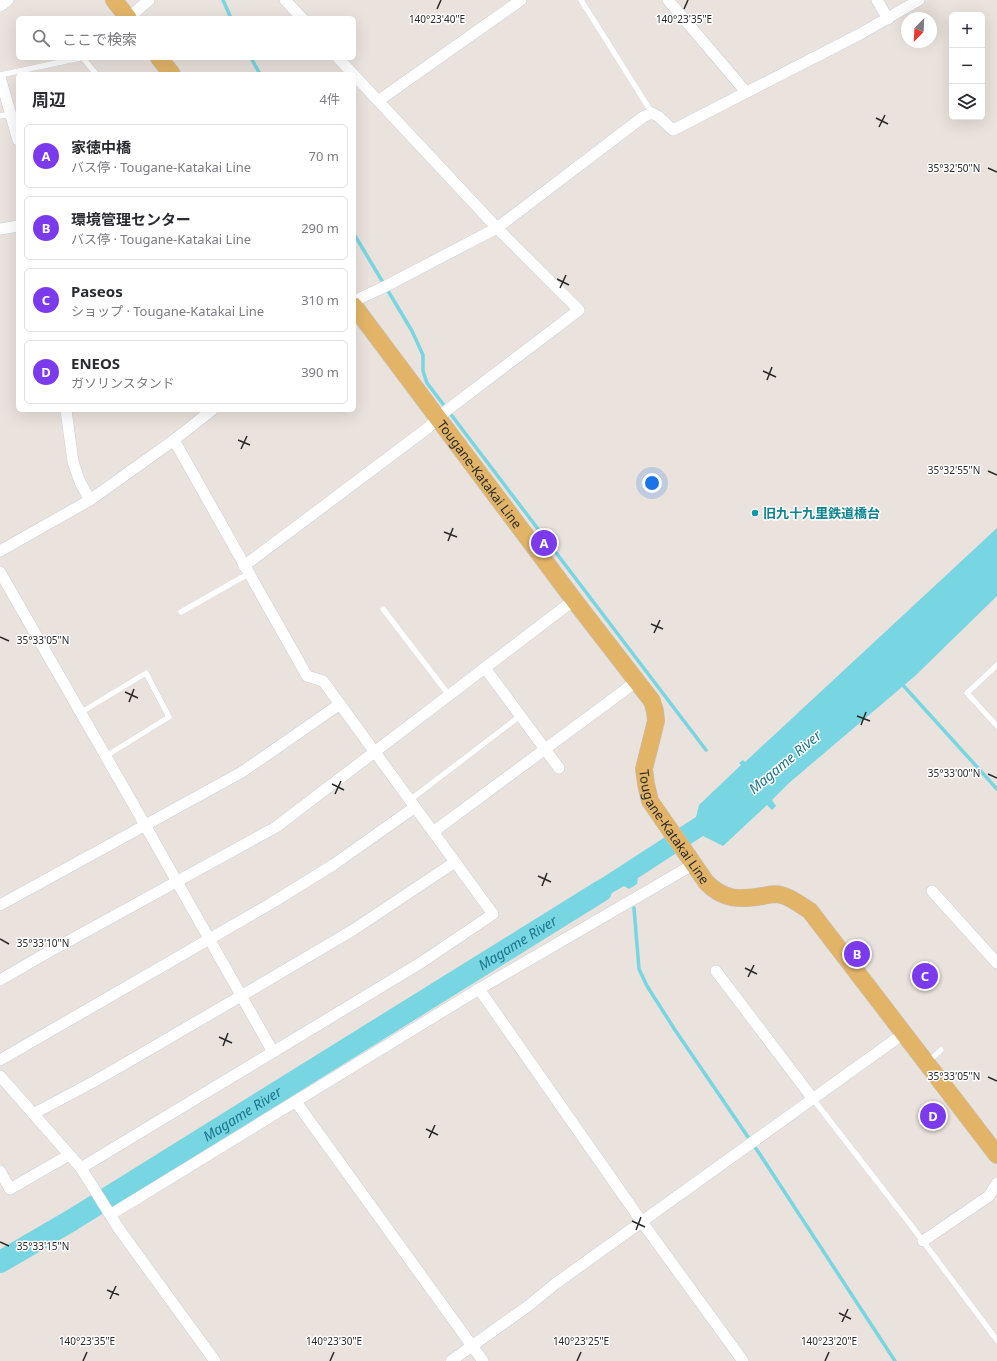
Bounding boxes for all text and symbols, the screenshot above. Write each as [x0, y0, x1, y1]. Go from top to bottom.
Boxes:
text: 140°23'40"E [409, 12, 465, 26]
text: 140°23'35"E [656, 12, 712, 26]
north arrow [901, 12, 937, 48]
map controls [949, 12, 985, 120]
button: + [949, 12, 985, 48]
search box [16, 16, 356, 60]
icon: search [30, 27, 52, 49]
text: ここで検索 [62, 29, 137, 49]
button: − [949, 48, 985, 84]
button: layers [949, 84, 985, 120]
text: 周辺 [32, 88, 66, 111]
text: 4件 [320, 90, 340, 108]
text: 家徳中橋 [71, 137, 131, 157]
text: A [42, 147, 51, 165]
text: 70 m [309, 147, 339, 165]
text: バス停 · Tougane-Katakai Line [71, 158, 251, 176]
text: 35°32'50"N [928, 161, 980, 175]
text: 環境管理センター [71, 209, 191, 229]
text: B [42, 219, 50, 237]
text: 290 m [301, 219, 339, 237]
text: バス停 · Tougane-Katakai Line [71, 230, 251, 248]
text: Paseos [71, 281, 123, 301]
text: C [42, 291, 50, 309]
text: 310 m [301, 291, 339, 309]
text: ショップ · Tougane-Katakai Line [71, 302, 264, 320]
text: ENEOS [71, 353, 120, 373]
text: D [41, 363, 51, 381]
text: 390 m [301, 363, 339, 381]
text: ガソリンスタンド [71, 374, 175, 392]
street label: Tougane-Katakai Line [433, 416, 526, 532]
text: 35°32'55"N [928, 463, 980, 477]
your location [642, 473, 662, 493]
place label: 旧九十九里鉄道橋台 [763, 504, 880, 522]
marker: 旧九十九里鉄道橋台 [750, 508, 760, 518]
pin: A [531, 528, 557, 558]
text: 35°33'05"N [17, 633, 69, 647]
water label: Magame River [744, 725, 825, 798]
text: 35°33'00"N [928, 766, 980, 780]
street label: Tougane-Katakai Line [635, 769, 714, 888]
water label: Magame River [474, 911, 561, 974]
text: 35°33'10"N [17, 936, 69, 950]
pin: B [844, 939, 870, 969]
pin: C [912, 961, 938, 991]
text: 35°33'05"N [928, 1069, 980, 1083]
water label: Magame River [199, 1082, 285, 1145]
pin: D [920, 1101, 946, 1131]
text: 35°33'15"N [17, 1239, 69, 1253]
text: 140°23'35"E [59, 1334, 115, 1348]
text: 140°23'30"E [306, 1334, 362, 1348]
text: 140°23'25"E [553, 1334, 609, 1348]
text: 140°23'20"E [801, 1334, 857, 1348]

